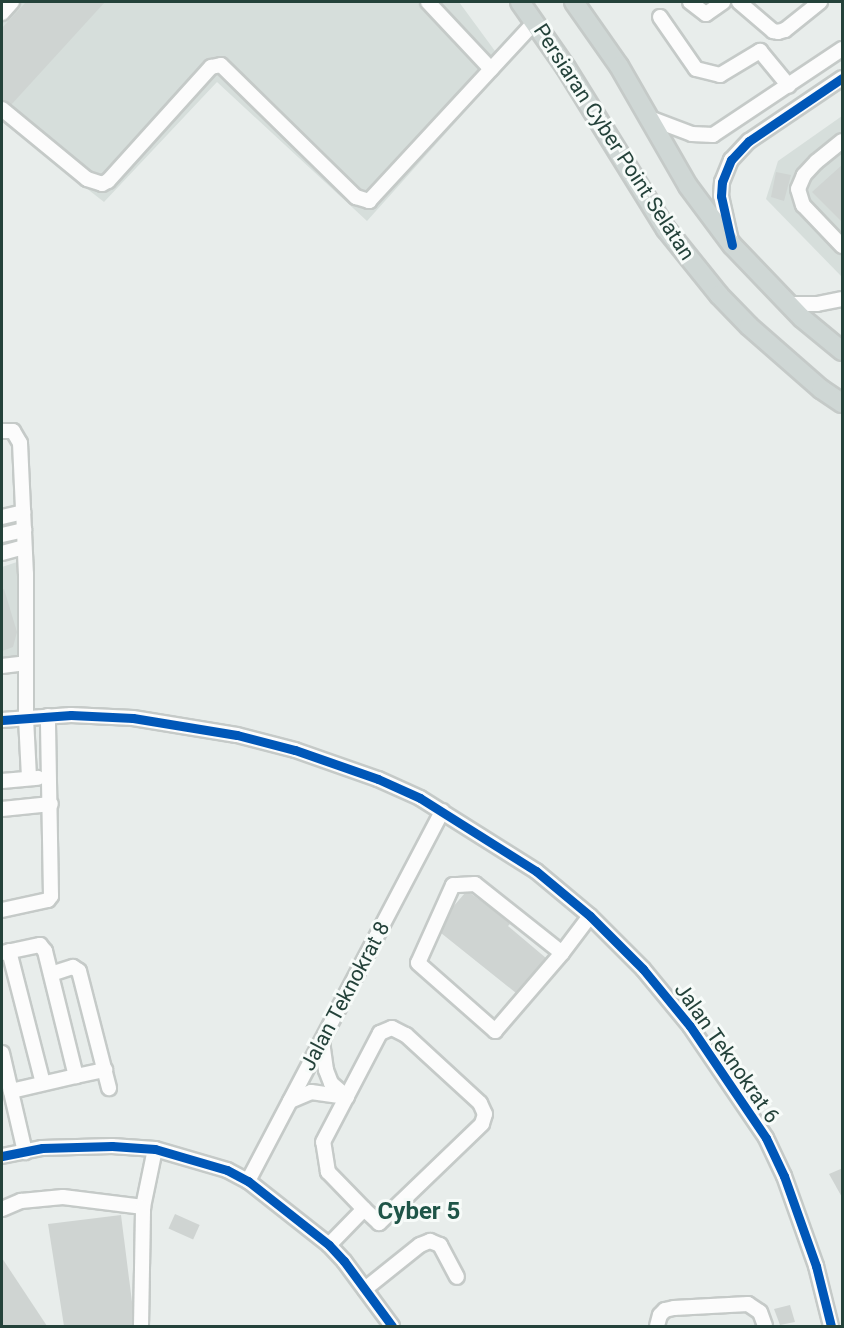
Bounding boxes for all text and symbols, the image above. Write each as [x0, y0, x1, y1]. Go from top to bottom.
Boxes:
street label: Persiaran Cyber Point Selatan [528, 19, 700, 265]
street label: Jalan Teknokrat 8 [295, 917, 395, 1075]
street label: Jalan Teknokrat 6 [669, 978, 785, 1128]
district label: Cyber 5 [378, 1198, 460, 1226]

